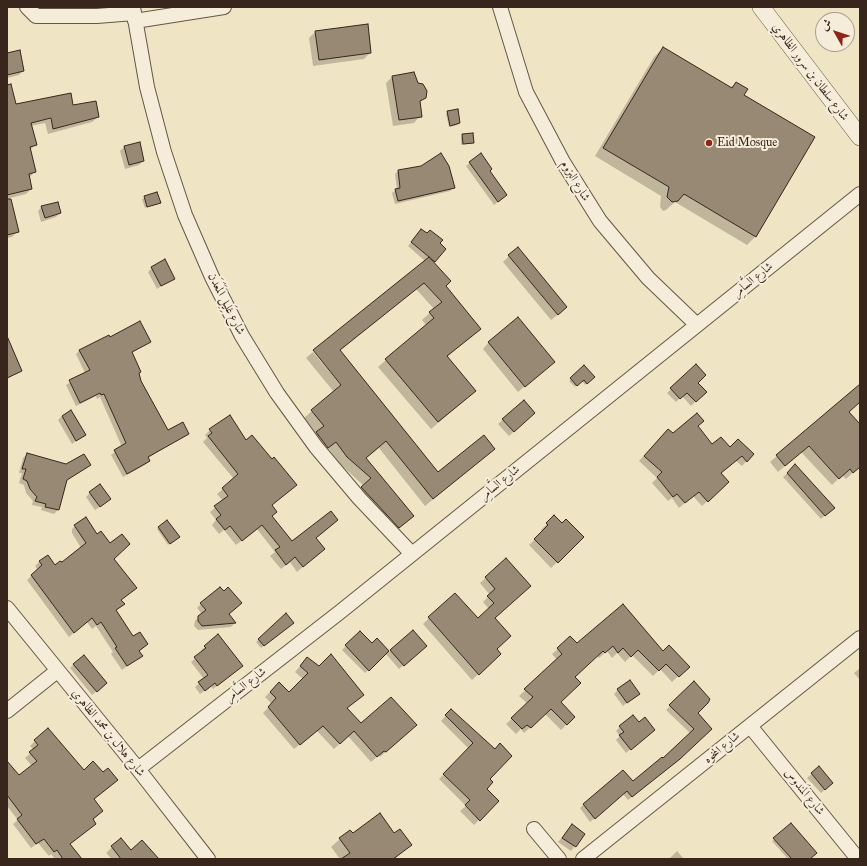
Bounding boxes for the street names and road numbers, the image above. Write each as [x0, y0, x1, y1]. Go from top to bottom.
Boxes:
street label: شارع سلطان بن سرور الظاهري [769, 20, 851, 124]
street label: شارع البزوم [557, 158, 593, 204]
street label: شارع السَّامِر [730, 259, 776, 301]
street label: شارع غَلِيل المَعَدَن [204, 271, 248, 337]
street label: شارع السَّامِر [477, 462, 523, 504]
street label: شارع السَّامِر [223, 665, 269, 705]
street label: شارع هلال بن محمد الظاهري [68, 686, 148, 780]
street label: شارع المخوه [701, 729, 743, 767]
street label: شارع المَندوس [781, 766, 827, 818]

